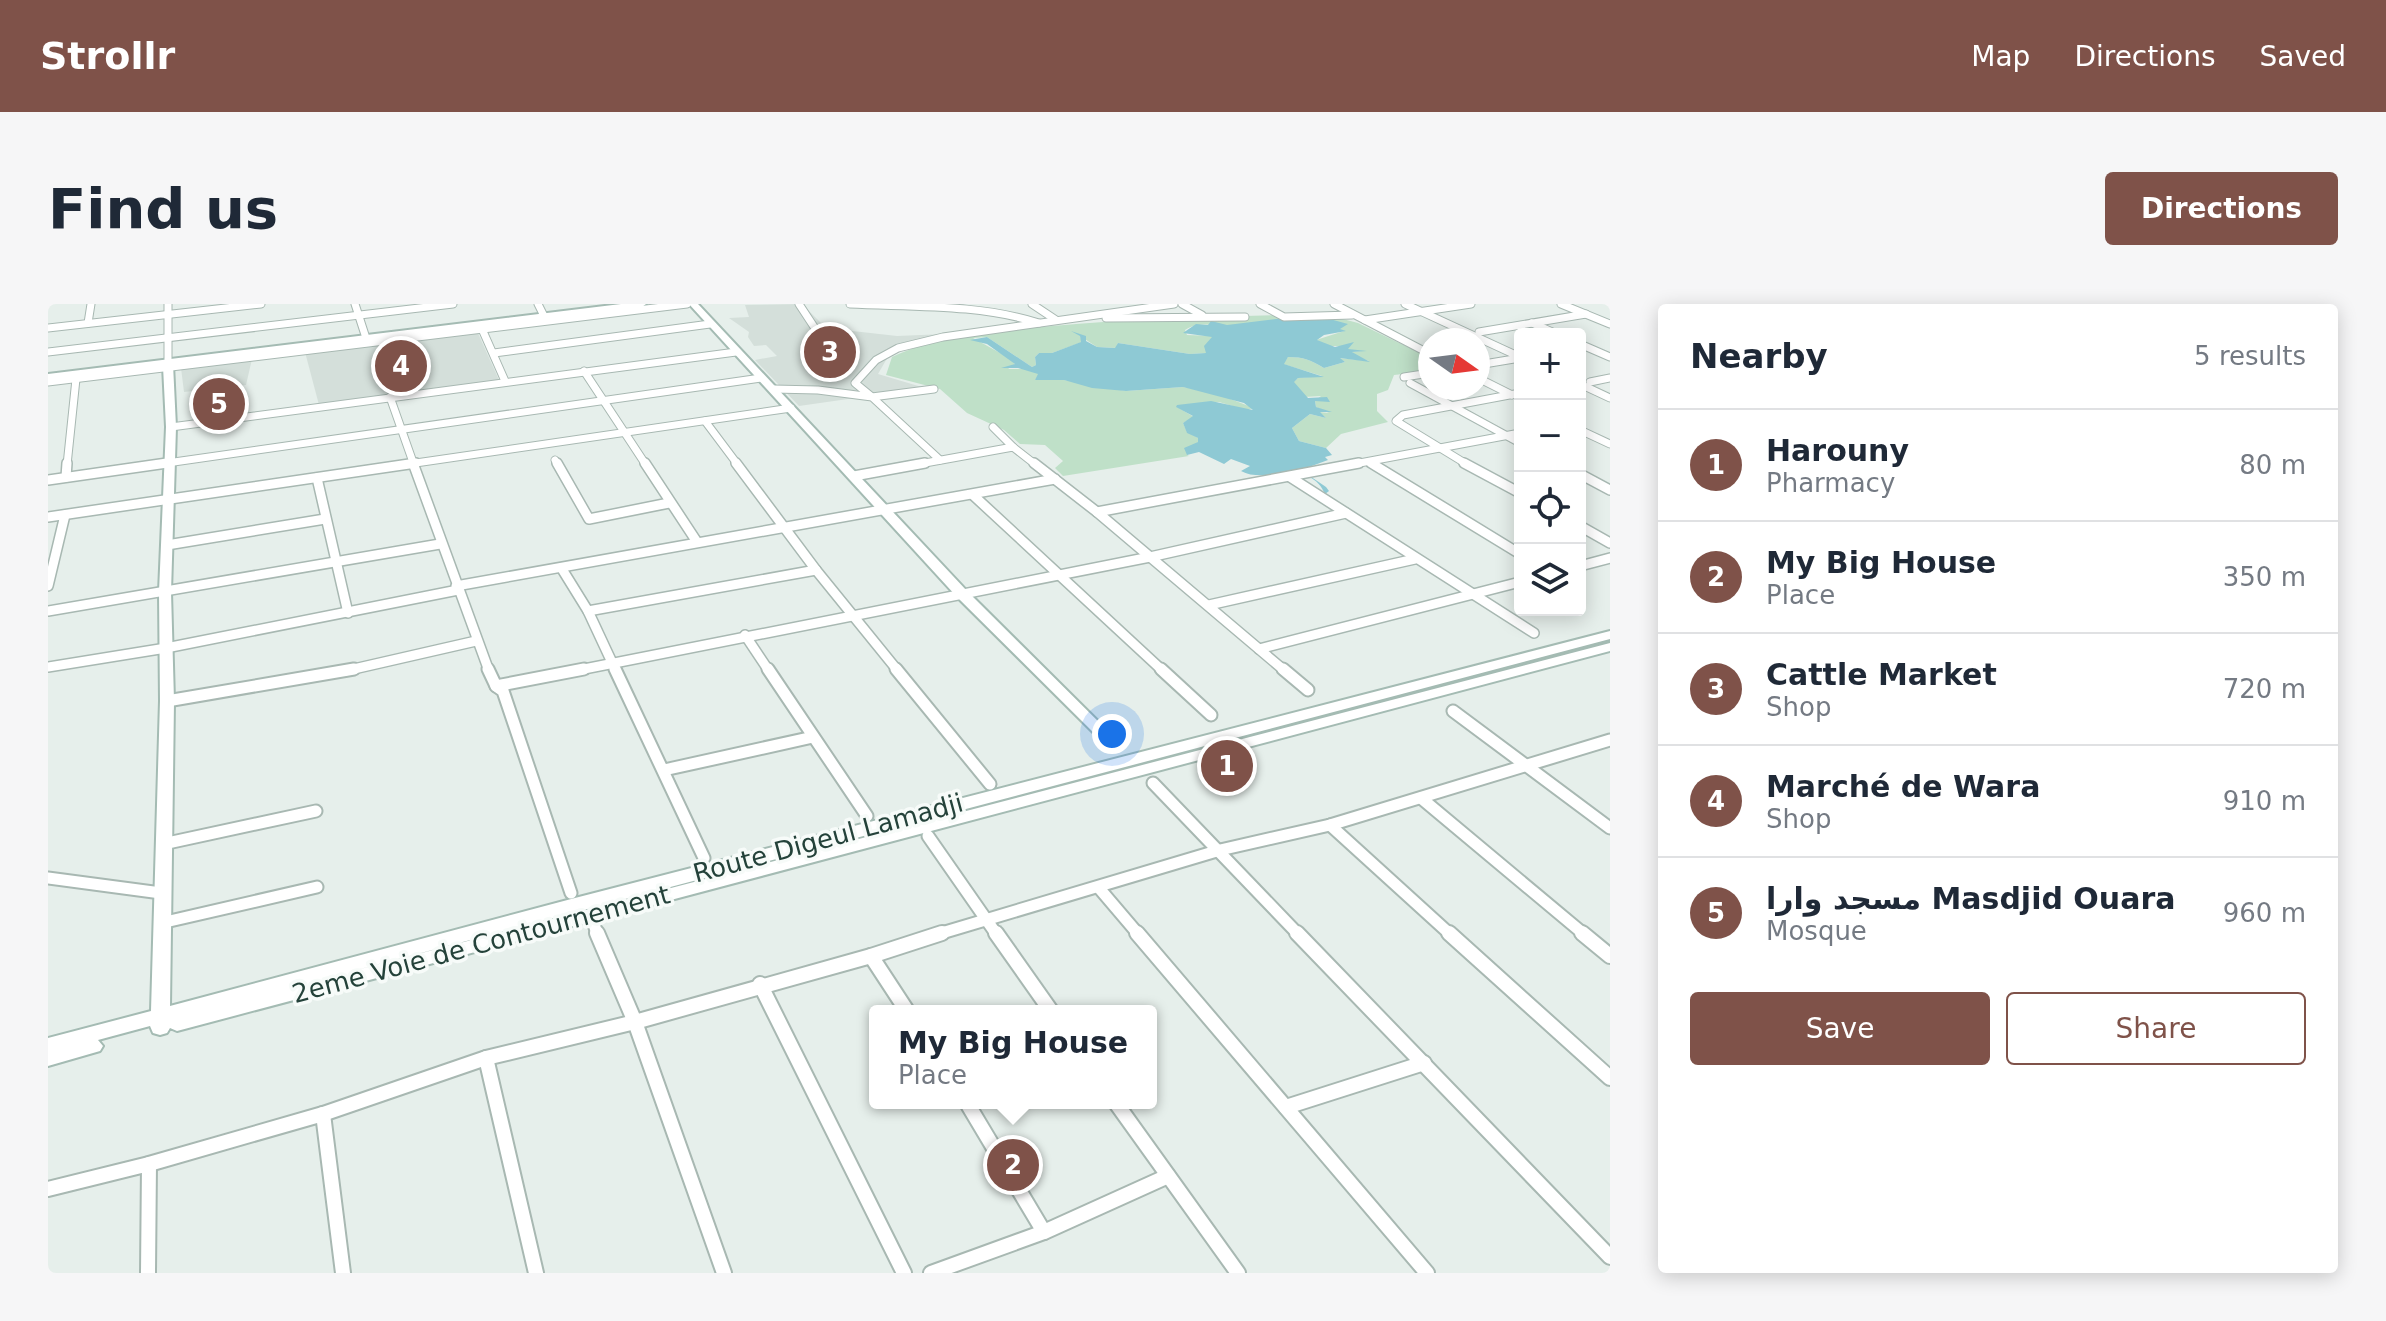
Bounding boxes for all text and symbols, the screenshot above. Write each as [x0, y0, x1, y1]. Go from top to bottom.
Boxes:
text: Strollr [40, 34, 175, 78]
text: Map [1971, 40, 2030, 73]
text: Directions [2074, 40, 2215, 73]
text: Saved [2259, 40, 2346, 73]
button: Directions [2105, 172, 2338, 245]
text: Find us [48, 176, 278, 241]
pin: 3 [804, 322, 856, 382]
north arrow [1418, 328, 1490, 400]
map controls [1514, 328, 1586, 616]
button: + [1514, 328, 1586, 400]
pin: 4 [375, 336, 427, 396]
text: Nearby [1690, 336, 1828, 376]
text: 5 results [2194, 341, 2306, 371]
pin: 5 [193, 374, 245, 434]
button: − [1514, 400, 1586, 472]
text: Harouny [1766, 433, 1909, 468]
text: 1 [1707, 450, 1725, 480]
text: 80 m [2239, 450, 2306, 480]
text: Pharmacy [1766, 468, 1895, 498]
button: locate [1514, 472, 1586, 544]
button: layers [1514, 544, 1586, 616]
text: My Big House [1766, 545, 1996, 580]
text: 2 [1707, 562, 1725, 592]
text: 350 m [2223, 562, 2306, 592]
text: Place [1766, 580, 1835, 610]
text: Cattle Market [1766, 657, 1997, 692]
text: 3 [1707, 674, 1725, 704]
text: 720 m [2223, 674, 2306, 704]
text: Shop [1766, 692, 1831, 722]
your location [1092, 714, 1132, 754]
pin: 1 [1201, 736, 1253, 796]
text: Marché de Wara [1766, 769, 2040, 804]
text: 4 [1707, 786, 1725, 816]
text: 910 m [2223, 786, 2306, 816]
street label: Route Digeul Lamadji [690, 788, 966, 888]
text: Shop [1766, 804, 1831, 834]
street label: 2eme Voie de Contournement [289, 879, 673, 1009]
text: مسجد وارا Masdjid Ouara [1766, 881, 2176, 916]
text: 5 [1707, 898, 1725, 928]
text: 960 m [2223, 898, 2306, 928]
text: Mosque [1766, 916, 1867, 946]
button: Save [1690, 992, 1990, 1065]
button: Share [2006, 992, 2306, 1065]
popup [869, 1005, 1157, 1109]
text: My Big House [898, 1025, 1128, 1060]
text: Place [898, 1060, 967, 1090]
pin: 2 [987, 1135, 1039, 1195]

